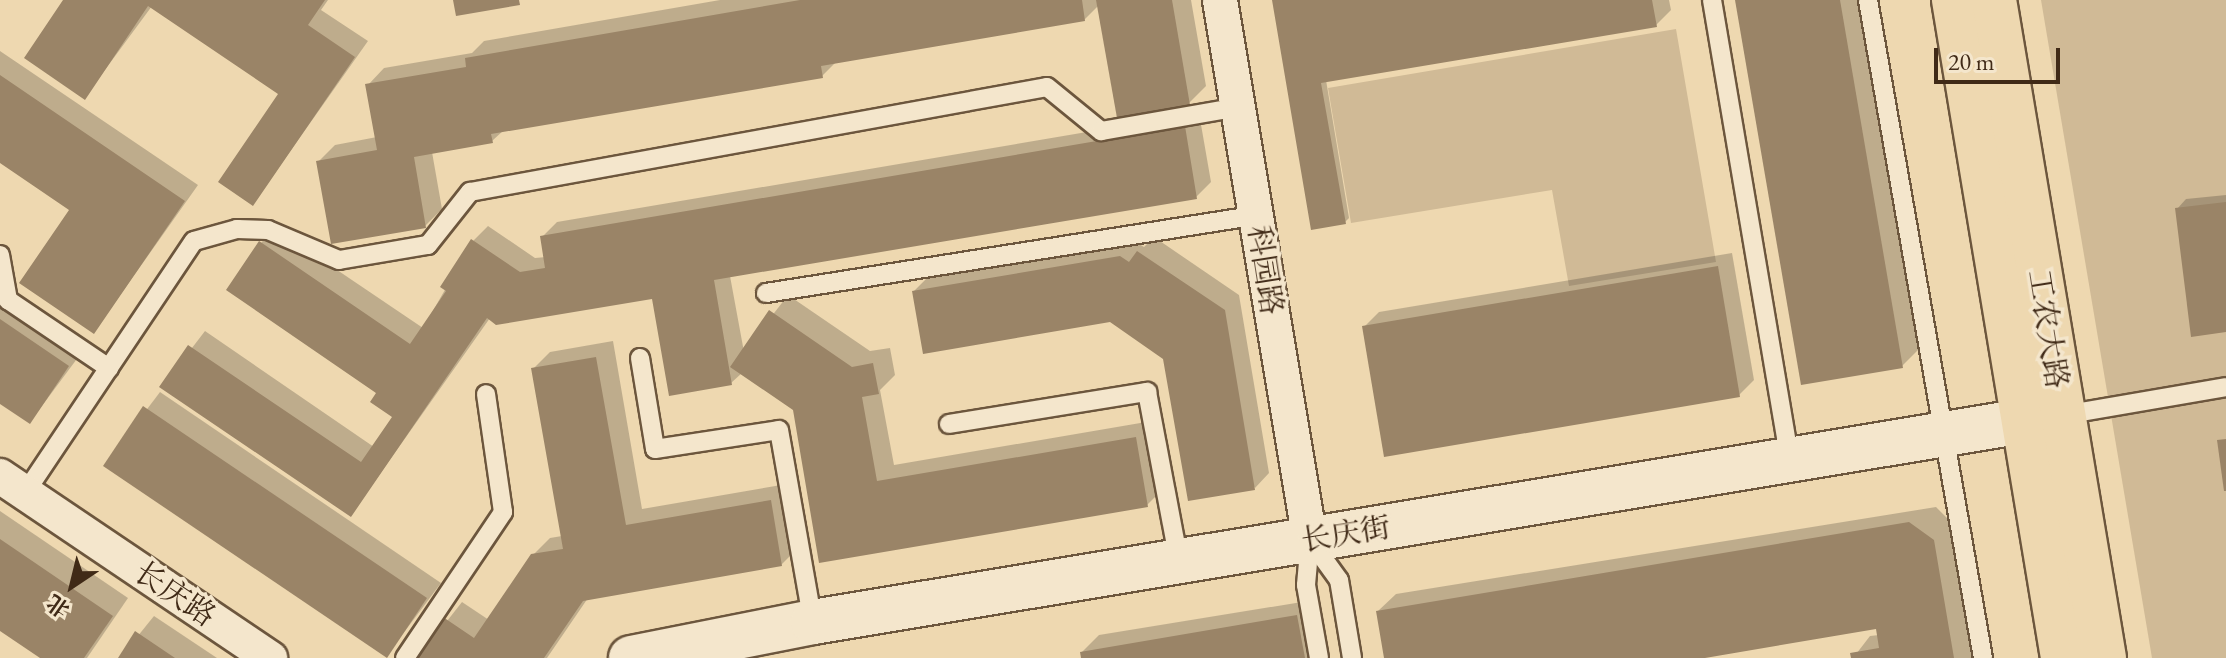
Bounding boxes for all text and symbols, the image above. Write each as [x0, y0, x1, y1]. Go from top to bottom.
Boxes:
scale bar [1938, 32, 2064, 82]
text: 20 m [1948, 46, 1995, 77]
street label: 科园路 [1240, 223, 1290, 317]
street label: 工农大路 [2021, 267, 2075, 391]
street label: 长庆街 [1299, 509, 1393, 559]
north arrow [32, 546, 112, 626]
street label: 长庆路 [128, 554, 222, 634]
text: 北 [41, 588, 75, 624]

